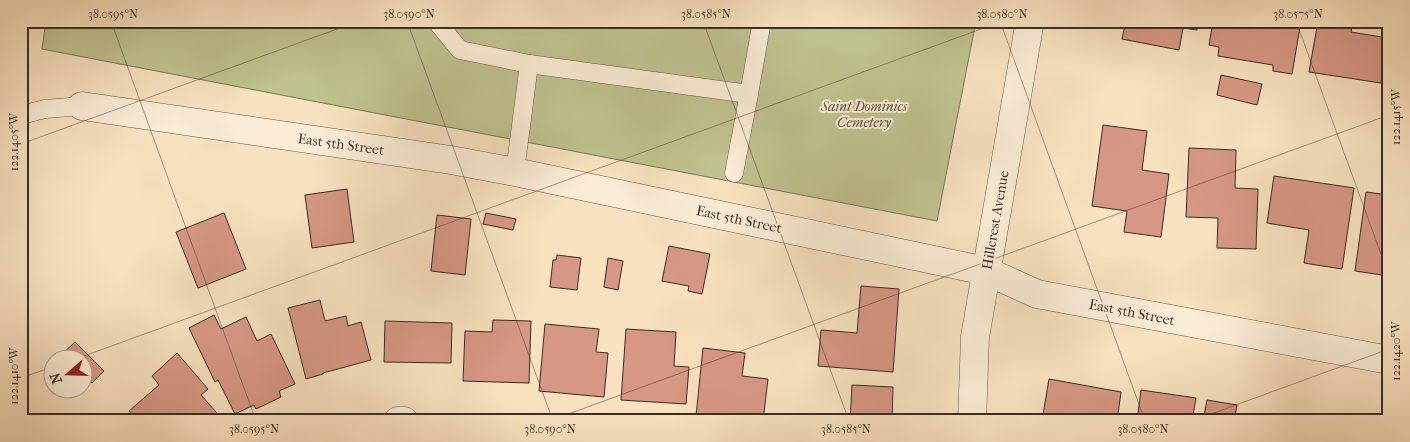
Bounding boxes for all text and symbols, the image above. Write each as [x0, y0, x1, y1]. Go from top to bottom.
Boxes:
text: 38.0595°N [88, 7, 138, 21]
text: 38.0590°N [383, 7, 435, 21]
text: 38.0585°N [681, 7, 731, 21]
text: 38.0580°N [976, 7, 1028, 21]
text: 38.0575°N [1273, 7, 1323, 21]
text: 122.1415°W [1389, 88, 1403, 145]
park label: Saint Dominics Cemetery [820, 98, 908, 131]
text: 122.1405°W [7, 112, 21, 171]
street label: East 5th Street [297, 130, 385, 159]
street label: Hillcrest Avenue [978, 169, 1013, 271]
street label: East 5th Street [695, 202, 783, 237]
street label: East 5th Street [1088, 296, 1176, 329]
text: 122.1420°W [1389, 320, 1403, 381]
text: 122.1410°W [7, 346, 21, 405]
north arrow [42, 350, 92, 400]
text: N [46, 370, 66, 386]
text: 38.0595°N [229, 422, 279, 436]
text: 38.0590°N [524, 422, 576, 436]
text: 38.0585°N [821, 422, 871, 436]
text: 38.0580°N [1117, 422, 1169, 436]

